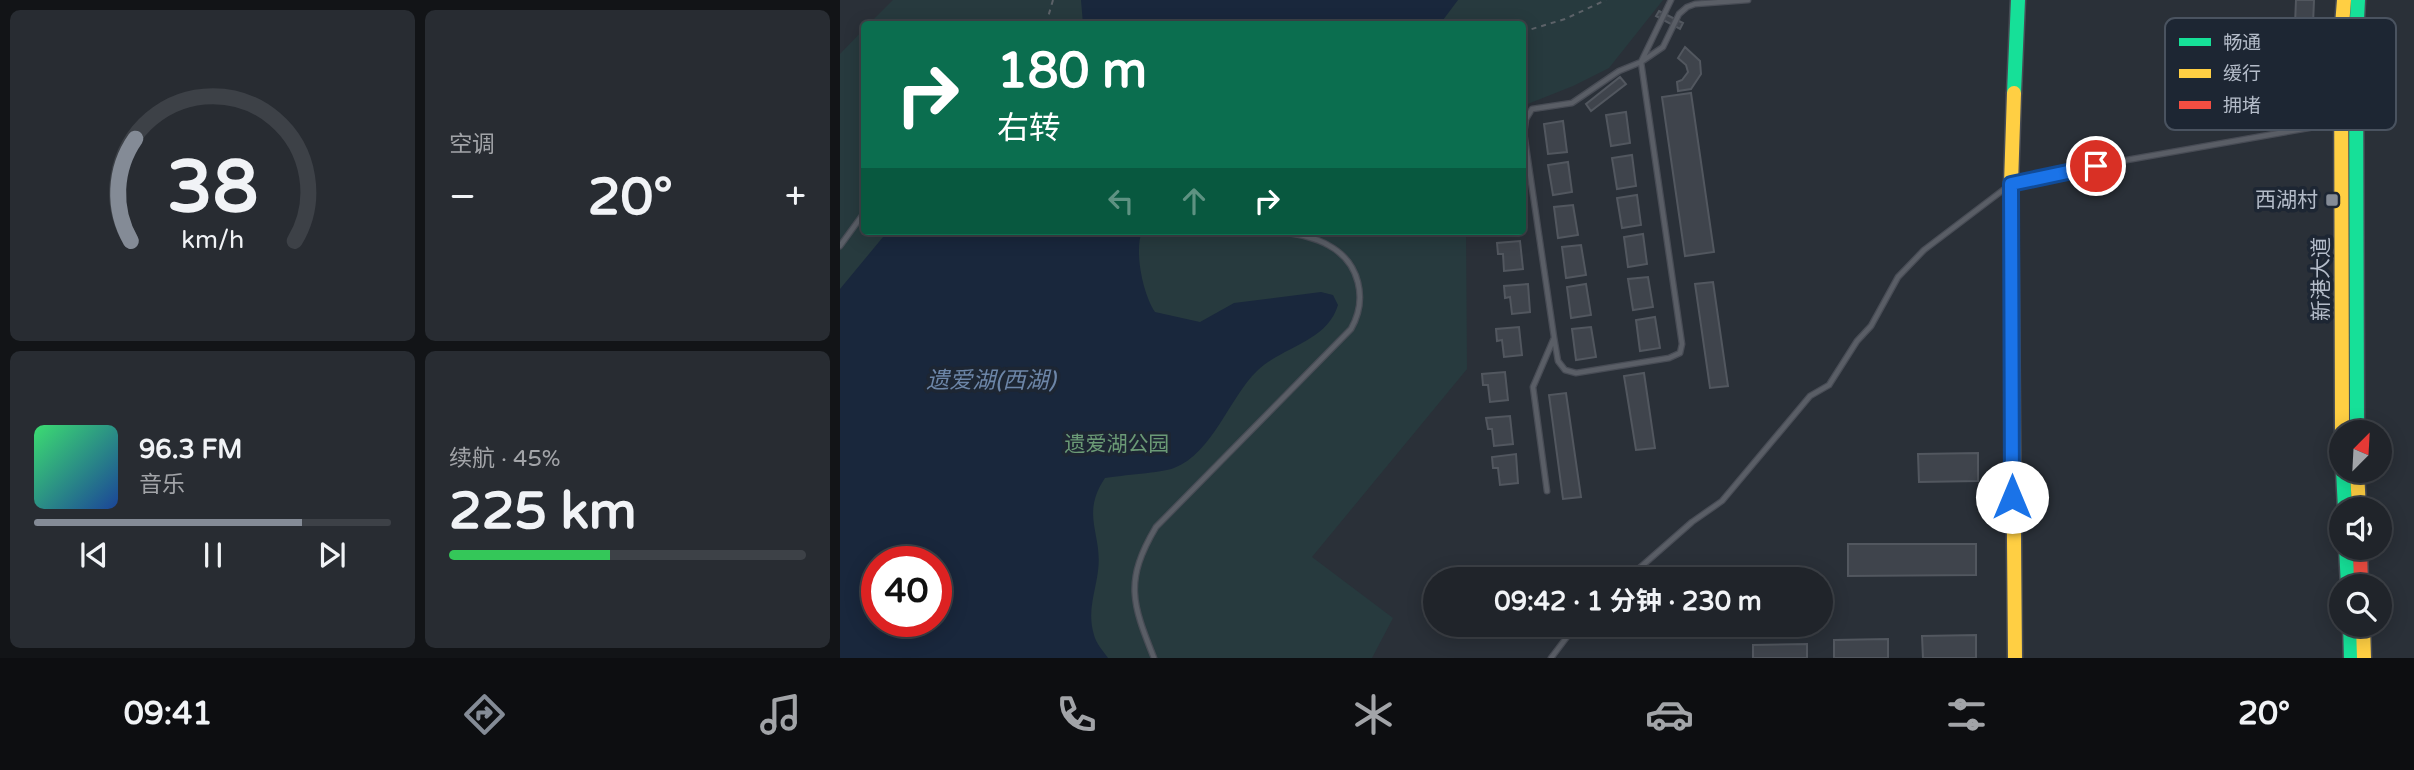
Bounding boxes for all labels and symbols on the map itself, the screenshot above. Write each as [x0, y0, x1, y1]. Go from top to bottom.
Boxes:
legend [2165, 18, 2396, 130]
text: 畅通 [2223, 32, 2261, 54]
text: 缓行 [2223, 63, 2261, 85]
text: 拥堵 [2223, 95, 2261, 117]
pin [2066, 136, 2126, 196]
place label: 西湖村 [2255, 188, 2318, 213]
marker: 西湖村 [2324, 192, 2340, 208]
street label: 新港大道 [2309, 237, 2334, 321]
water label: 遗爱湖(西湖) [926, 367, 1057, 395]
north arrow [2329, 420, 2392, 483]
park label: 遗爱湖公园 [1065, 432, 1170, 457]
position arrow [1975, 460, 2049, 534]
speed limit sign: 40 [861, 546, 952, 637]

